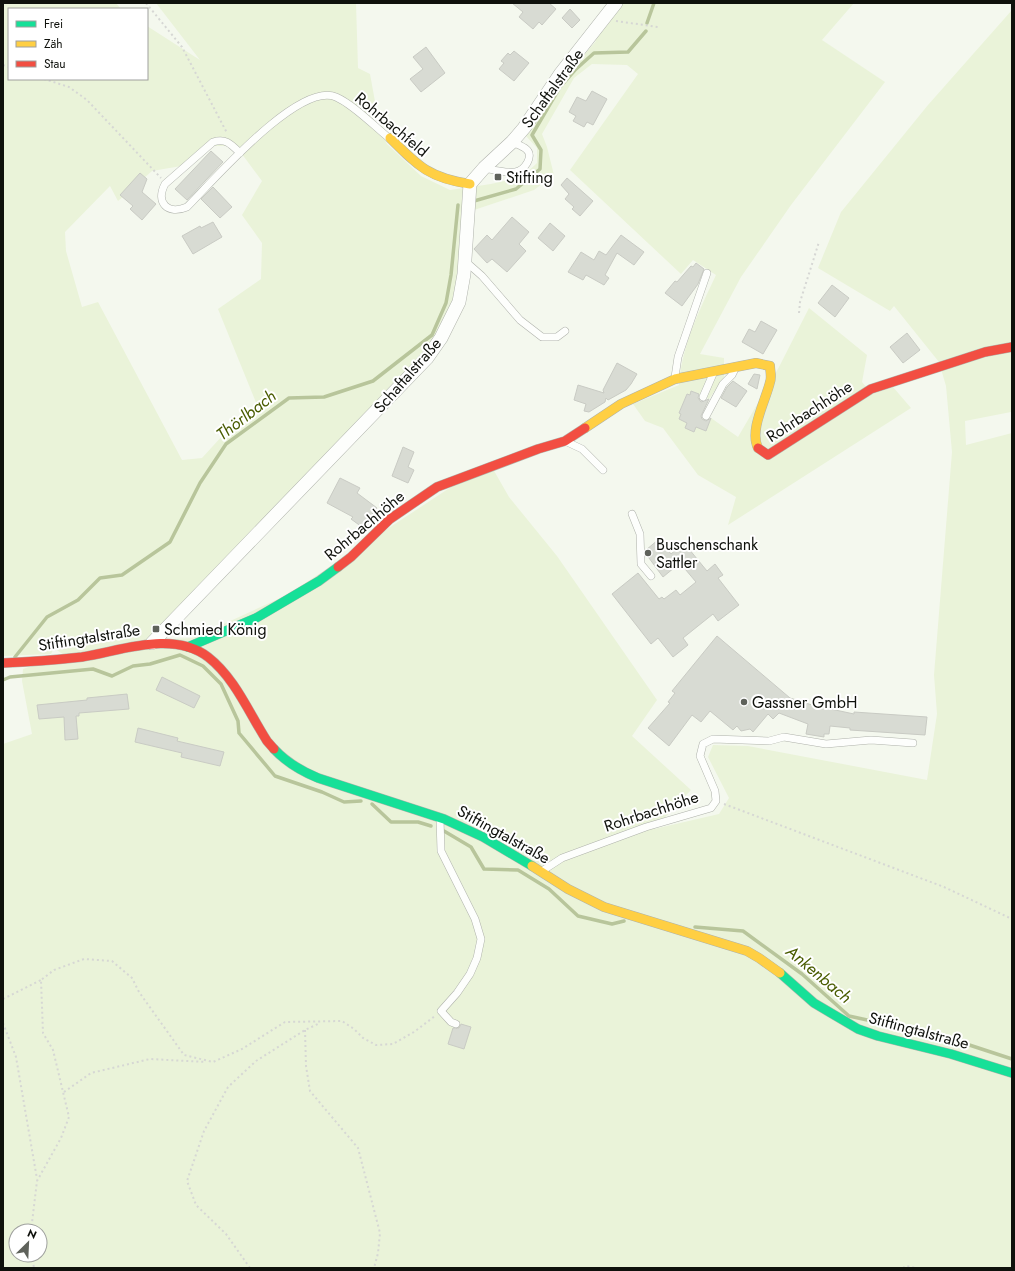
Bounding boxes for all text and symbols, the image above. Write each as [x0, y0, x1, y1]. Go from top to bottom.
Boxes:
legend [8, 8, 148, 80]
text: Frei [44, 15, 63, 33]
text: Zäh [44, 35, 63, 53]
street label: Schaftalstraße [516, 44, 589, 133]
text: Stau [44, 55, 66, 73]
street label: Rohrbachfeld [350, 87, 434, 162]
place label: Stifting [506, 166, 553, 189]
marker: Stifting [493, 172, 503, 182]
street label: Schaftalstraße [368, 333, 447, 418]
street label: Rohrbachhöhe [762, 375, 857, 448]
water label: Thörlbach [211, 384, 281, 446]
street label: Rohrbachhöhe [319, 485, 409, 566]
place label: Buschenschank Sattler [656, 533, 759, 574]
marker: Buschenschank Sattler [643, 548, 653, 558]
street label: Stiftingtalstraße [36, 618, 142, 657]
place label: Schmied König [164, 618, 267, 641]
marker: Schmied König [151, 624, 161, 634]
place label: Gassner GmbH [752, 691, 857, 714]
marker: Gassner GmbH [739, 697, 749, 707]
street label: Rohrbachhöhe [601, 785, 701, 838]
street label: Stiftingtalstraße [453, 799, 554, 869]
water label: Ankenbach [780, 939, 857, 1009]
street label: Stiftingtalstraße [866, 1006, 972, 1055]
north arrow [8, 1223, 48, 1263]
text: N [25, 1225, 39, 1243]

